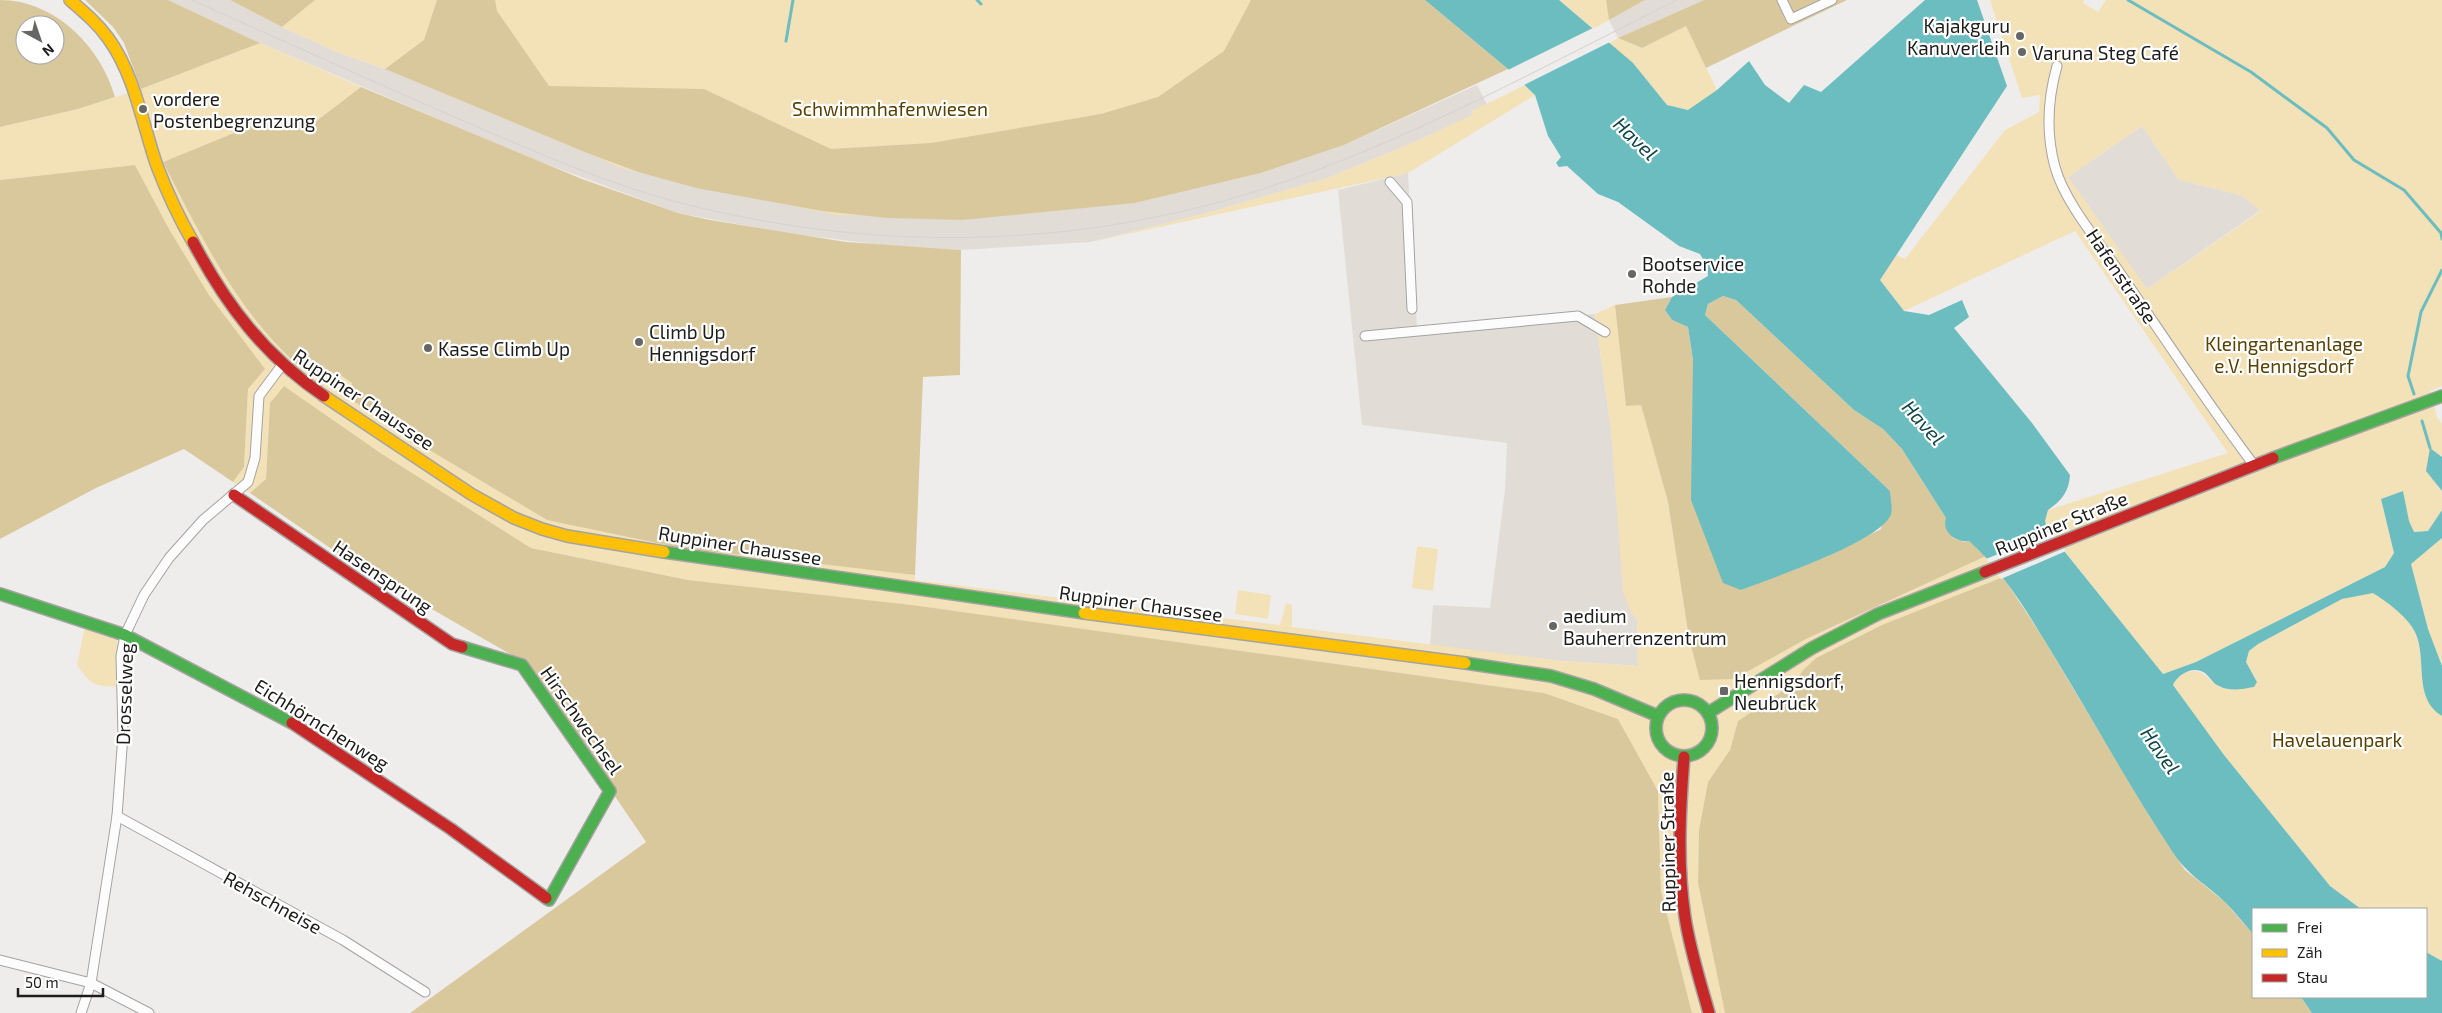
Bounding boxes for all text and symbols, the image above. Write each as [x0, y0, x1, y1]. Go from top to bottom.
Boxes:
place label: Kajakguru Kanuverleih [1907, 14, 2010, 59]
north arrow [15, 15, 65, 65]
marker: Kajakguru Kanuverleih [2014, 30, 2026, 42]
text: N [39, 41, 58, 60]
place label: Varuna Steg Café [2032, 41, 2179, 64]
marker: Varuna Steg Café [2016, 46, 2028, 58]
place label: vordere Postenbegrenzung [153, 87, 316, 132]
park label: Schwimmhafenwiesen [792, 97, 988, 120]
marker: vordere Postenbegrenzung [137, 103, 149, 115]
water label: Havel [1609, 111, 1663, 165]
street label: Hafenstraße [2082, 224, 2162, 328]
place label: Bootservice Rohde [1642, 252, 1744, 297]
marker: Bootservice Rohde [1626, 268, 1638, 280]
place label: Climb Up Hennigsdorf [649, 320, 756, 365]
park label: Kleingartenanlage e.V. Hennigsdorf [2205, 332, 2363, 377]
marker: Climb Up Hennigsdorf [633, 336, 645, 348]
place label: Kasse Climb Up [438, 337, 570, 360]
marker: Kasse Climb Up [422, 342, 434, 354]
street label: Ruppiner Chaussee [289, 343, 439, 455]
water label: Havel [1898, 395, 1950, 449]
street label: Ruppiner Straße [1991, 486, 2131, 560]
street label: Ruppiner Chaussee [657, 521, 823, 569]
street label: Hasensprung [329, 534, 437, 618]
street label: Ruppiner Chaussee [1058, 580, 1224, 626]
place label: aedium Bauherrenzentrum [1563, 604, 1727, 649]
marker: aedium Bauherrenzentrum [1547, 620, 1559, 632]
street label: Drosselweg [111, 642, 137, 745]
street label: Hirschwechsel [536, 662, 628, 779]
place label: Hennigsdorf, Neubrück [1734, 669, 1844, 714]
street label: Eichhörnchenweg [251, 673, 394, 775]
marker: Hennigsdorf, Neubrück [1718, 685, 1730, 697]
water label: Havel [2136, 722, 2186, 778]
park label: Havelauenpark [2272, 728, 2402, 751]
street label: Ruppiner Straße [1654, 771, 1680, 913]
street label: Rehschneise [220, 866, 326, 938]
legend [2252, 908, 2427, 998]
text: Frei [2297, 918, 2322, 936]
text: Zäh [2297, 943, 2322, 961]
scale bar [18, 966, 102, 998]
text: Stau [2297, 968, 2328, 986]
text: 50 m [25, 973, 59, 991]

